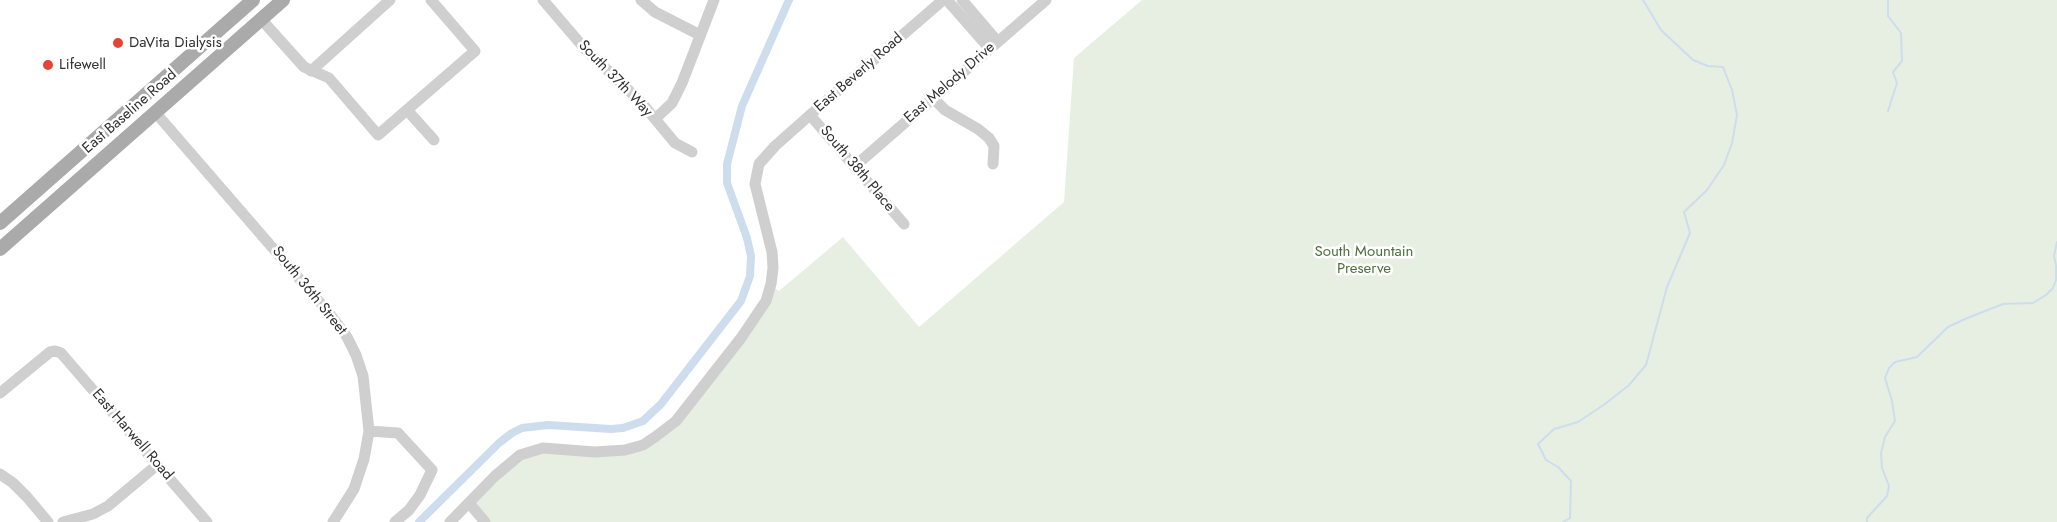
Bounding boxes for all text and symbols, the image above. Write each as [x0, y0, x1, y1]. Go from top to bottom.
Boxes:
street label: East Beverly Road [811, 30, 907, 116]
place label: DaVita Dialysis [129, 34, 222, 52]
marker: DaVita Dialysis [111, 36, 125, 50]
street label: South 37th Way [574, 37, 656, 121]
street label: East Melody Drive [901, 39, 999, 127]
place label: Lifewell [59, 56, 106, 74]
marker: Lifewell [41, 58, 55, 72]
street label: East Baseline Road [79, 66, 181, 158]
street label: South 38th Place [816, 122, 898, 216]
street label: South 36th Street [268, 243, 350, 339]
park label: South Mountain Preserve [1315, 243, 1413, 278]
street label: East Harwell Road [88, 386, 176, 484]

